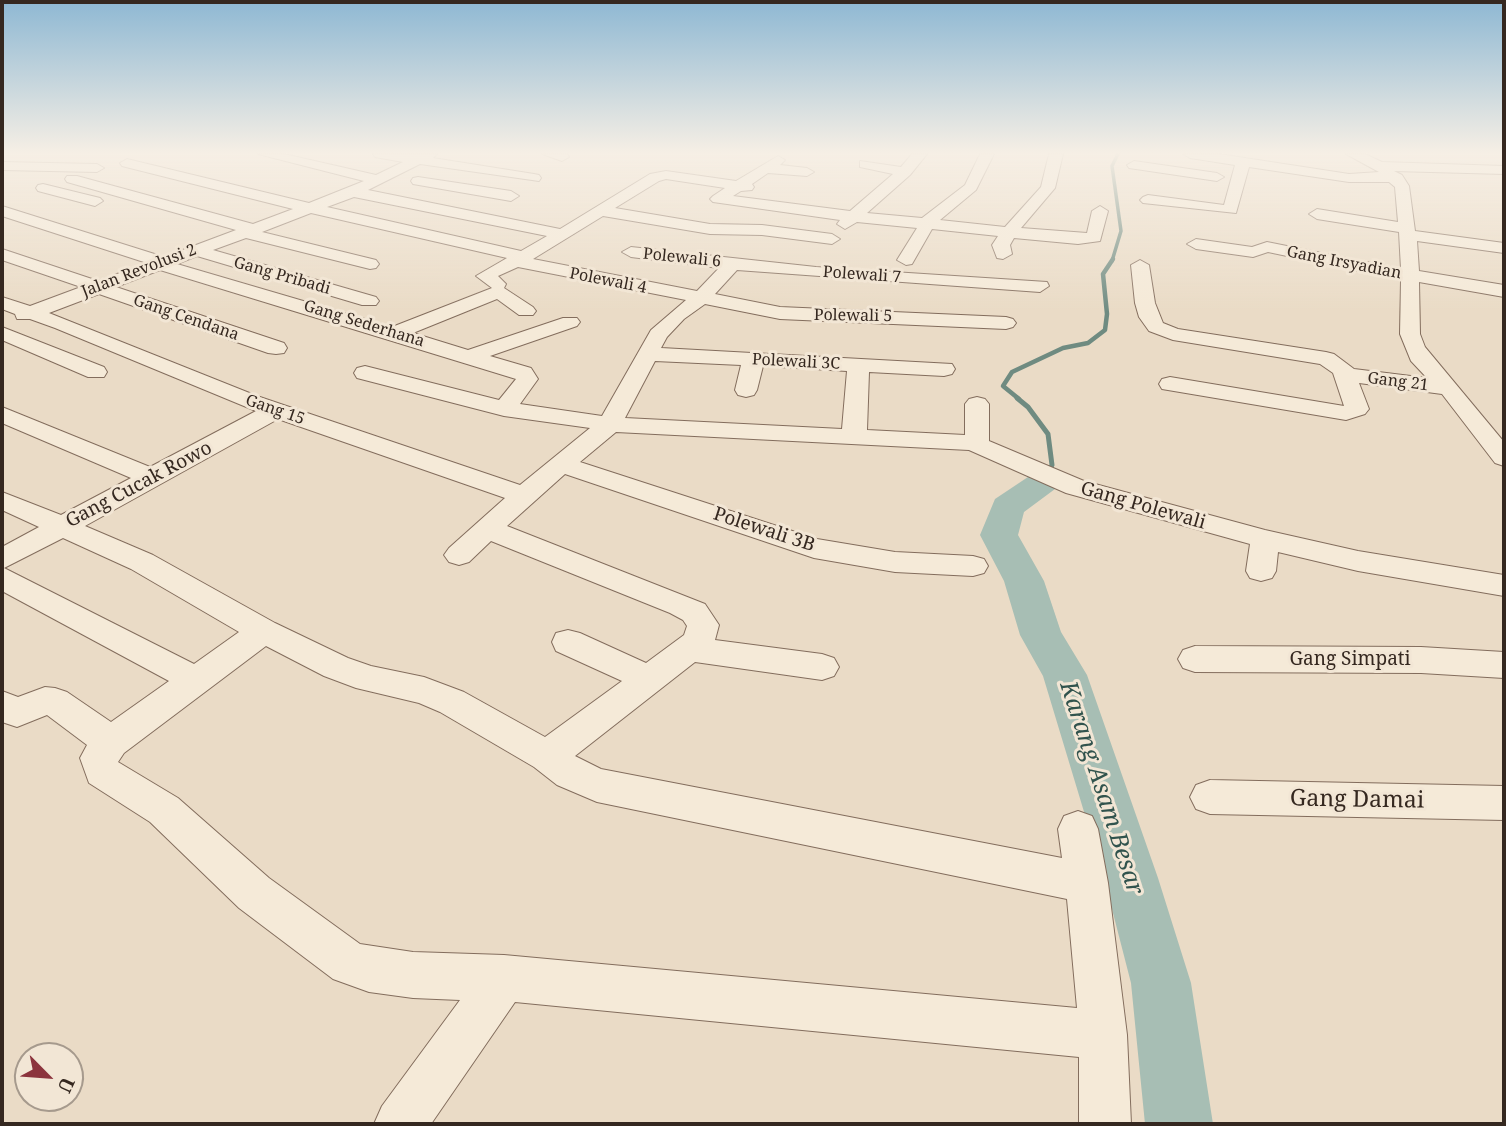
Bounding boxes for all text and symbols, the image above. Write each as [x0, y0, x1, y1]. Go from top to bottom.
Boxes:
street label: Jalan Revolusi 2 [79, 240, 199, 302]
street label: Gang Irsyadian [1285, 242, 1403, 284]
street label: Polewali 6 [642, 244, 722, 272]
street label: Gang Pribadi [231, 253, 333, 299]
street label: Polewali 7 [822, 263, 902, 287]
street label: Polewali 4 [568, 264, 648, 298]
street label: Gang Cendana [131, 291, 241, 345]
street label: Gang Sederhana [301, 297, 427, 351]
street label: Polewali 5 [814, 306, 892, 326]
street label: Polewali 3C [751, 350, 841, 374]
street label: Gang 21 [1366, 369, 1430, 395]
street label: Gang 15 [243, 391, 307, 429]
street label: Gang Cucak Rowo [62, 437, 216, 533]
street label: Gang Polewali [1078, 477, 1208, 535]
street label: Polewali 3B [710, 503, 818, 557]
street label: Gang Simpati [1289, 649, 1411, 671]
water label: Karang Asam Besar [1053, 678, 1149, 898]
street label: Gang Damai [1290, 785, 1424, 815]
north arrow [14, 1042, 84, 1112]
text: U [51, 1073, 81, 1097]

